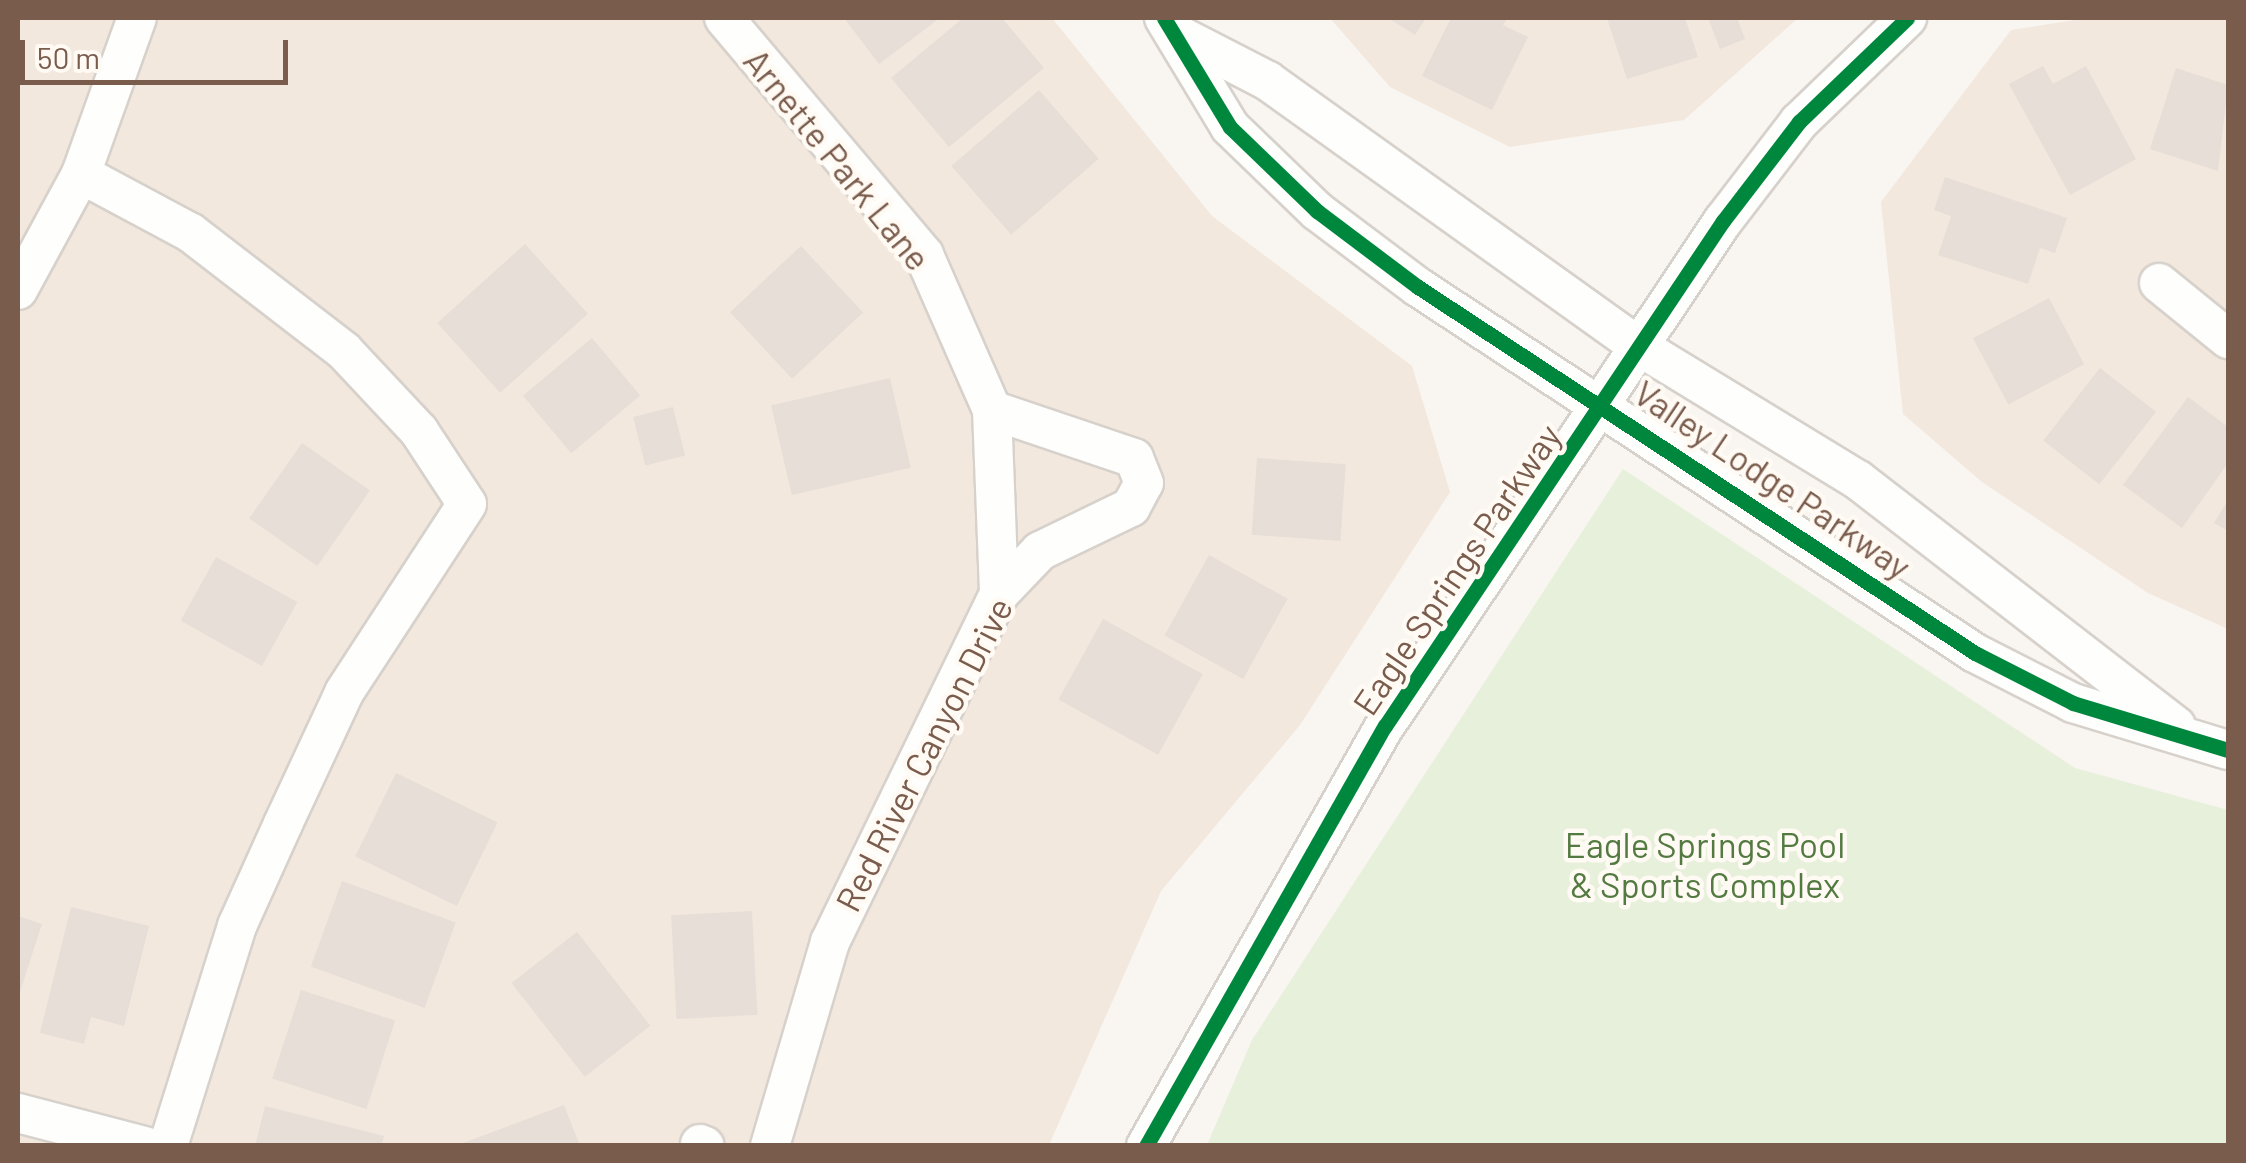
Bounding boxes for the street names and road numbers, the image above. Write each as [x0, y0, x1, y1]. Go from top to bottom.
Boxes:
street label: Arnette Park Lane [736, 40, 940, 278]
street label: Valley Lodge Parkway [1627, 371, 1919, 587]
street label: Eagle Springs Parkway [1343, 416, 1569, 722]
street label: Red River Canyon Drive [826, 590, 1020, 918]

